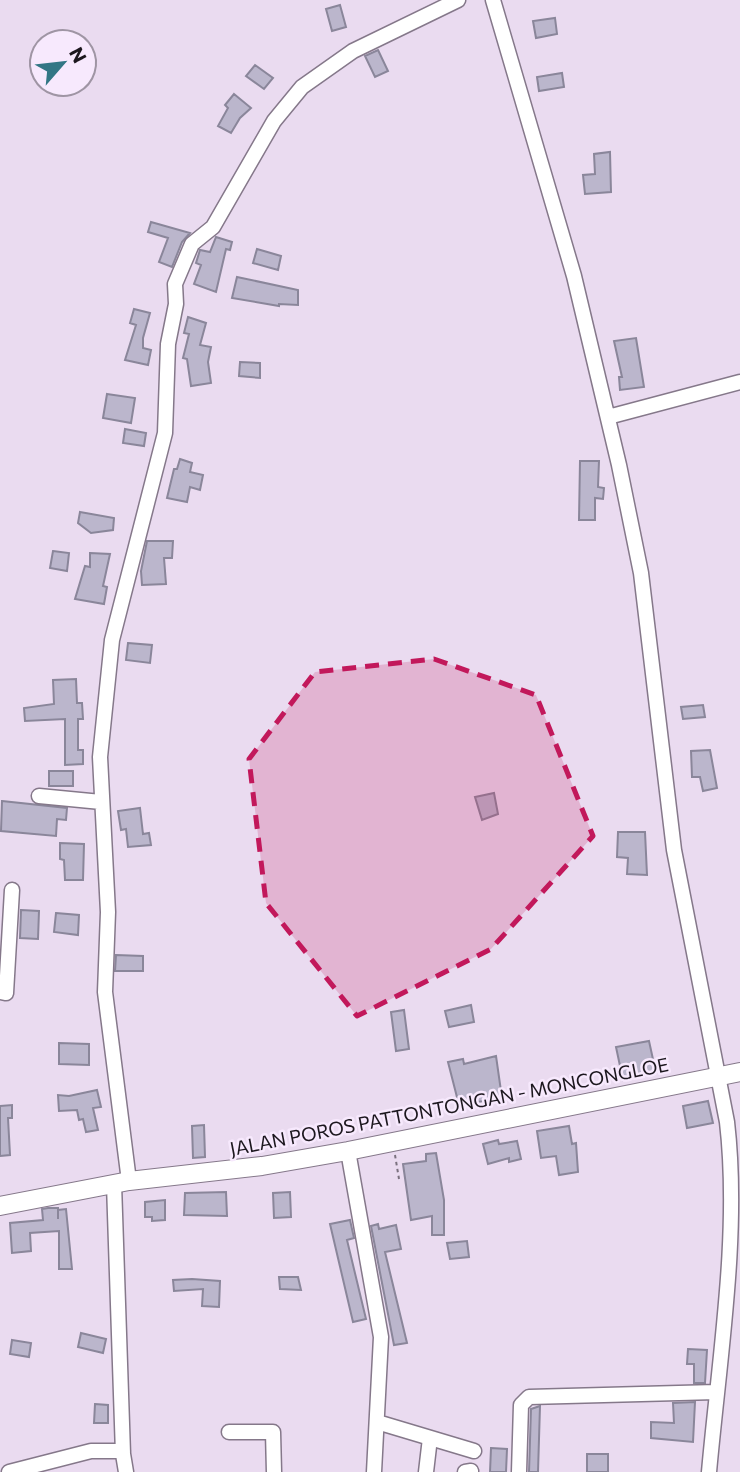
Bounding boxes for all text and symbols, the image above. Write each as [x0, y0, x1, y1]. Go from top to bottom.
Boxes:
north arrow [28, 28, 98, 98]
text: N [65, 43, 92, 66]
street label: JALAN POROS PATTONTONGAN - MONCONGLOE [228, 1052, 670, 1160]

